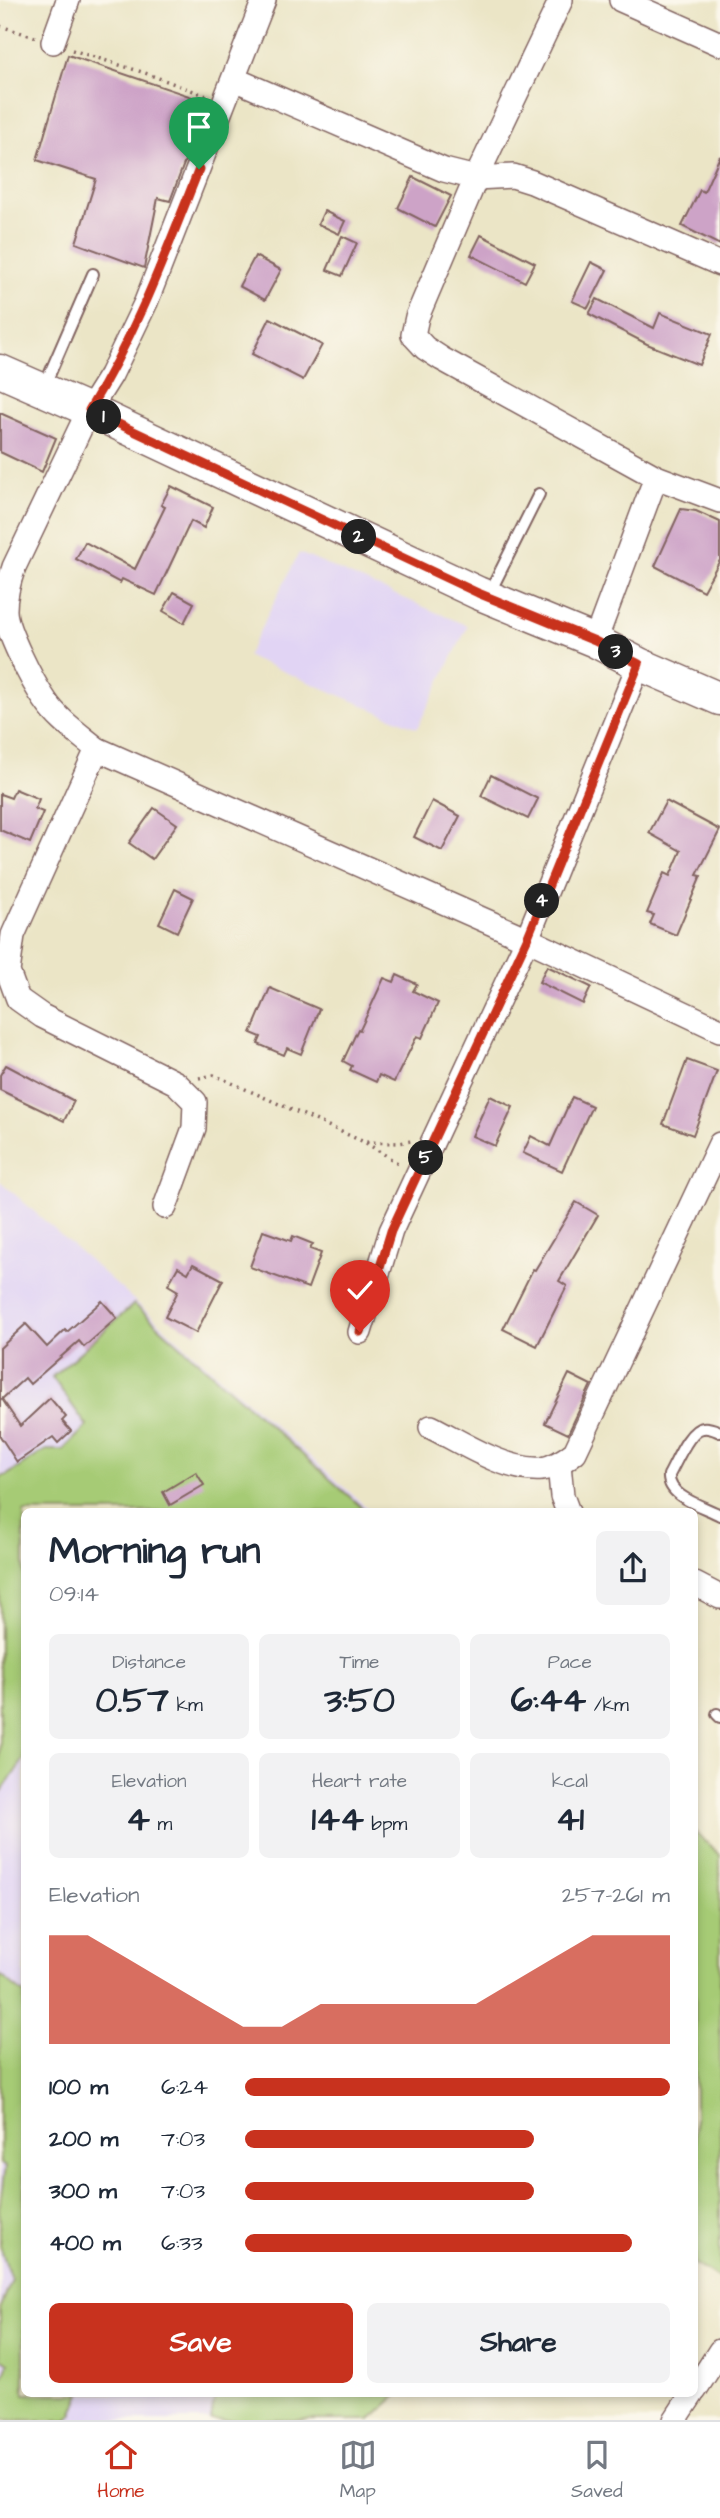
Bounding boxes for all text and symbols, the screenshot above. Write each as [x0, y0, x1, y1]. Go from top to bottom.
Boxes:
pin [169, 97, 229, 169]
icon: arrive [180, 108, 218, 146]
pin: 1 [86, 400, 122, 434]
text: 1 [102, 403, 105, 430]
pin: 2 [342, 520, 376, 554]
text: 2 [353, 523, 364, 550]
pin: 3 [598, 634, 634, 670]
text: 3 [611, 638, 620, 665]
pin: 4 [524, 884, 560, 918]
text: 4 [535, 887, 548, 914]
pin: 5 [408, 1140, 444, 1176]
text: 5 [419, 1144, 432, 1171]
pin [330, 1260, 390, 1332]
icon: check [341, 1271, 379, 1309]
text: Morning run [49, 1526, 261, 1578]
button: share [596, 1531, 670, 1605]
text: 09:14 [49, 1578, 99, 1610]
text: Distance [112, 1649, 186, 1676]
text: Time [340, 1649, 379, 1676]
text: Pace [548, 1649, 592, 1676]
text: 0.57 [95, 1676, 169, 1725]
text: 3:50 [324, 1676, 395, 1725]
text: 6:44 [511, 1676, 586, 1725]
text: km [169, 1692, 203, 1719]
text: /km [586, 1692, 629, 1719]
text: Elevation [112, 1768, 187, 1795]
text: Heart rate [312, 1768, 407, 1795]
text: kcal [552, 1768, 588, 1795]
text: 4 [126, 1795, 150, 1844]
text: 144 [312, 1795, 364, 1844]
text: 41 [556, 1795, 584, 1844]
text: m [150, 1811, 172, 1838]
text: bpm [364, 1811, 407, 1838]
text: Elevation [49, 1879, 140, 1911]
text: 257–261 m [562, 1879, 670, 1911]
text: 100 m [49, 2071, 108, 2103]
text: 6:24 [161, 2071, 208, 2103]
text: 200 m [49, 2123, 118, 2155]
text: 7:03 [161, 2123, 205, 2155]
text: 300 m [49, 2175, 117, 2207]
text: 7:03 [161, 2175, 205, 2207]
text: 400 m [49, 2227, 121, 2259]
text: 6:33 [161, 2227, 203, 2259]
button: Save [49, 2303, 353, 2383]
button: Share [367, 2303, 670, 2383]
tab: Home [97, 2436, 144, 2505]
tab: Map [339, 2436, 377, 2505]
tab: Saved [571, 2436, 623, 2505]

